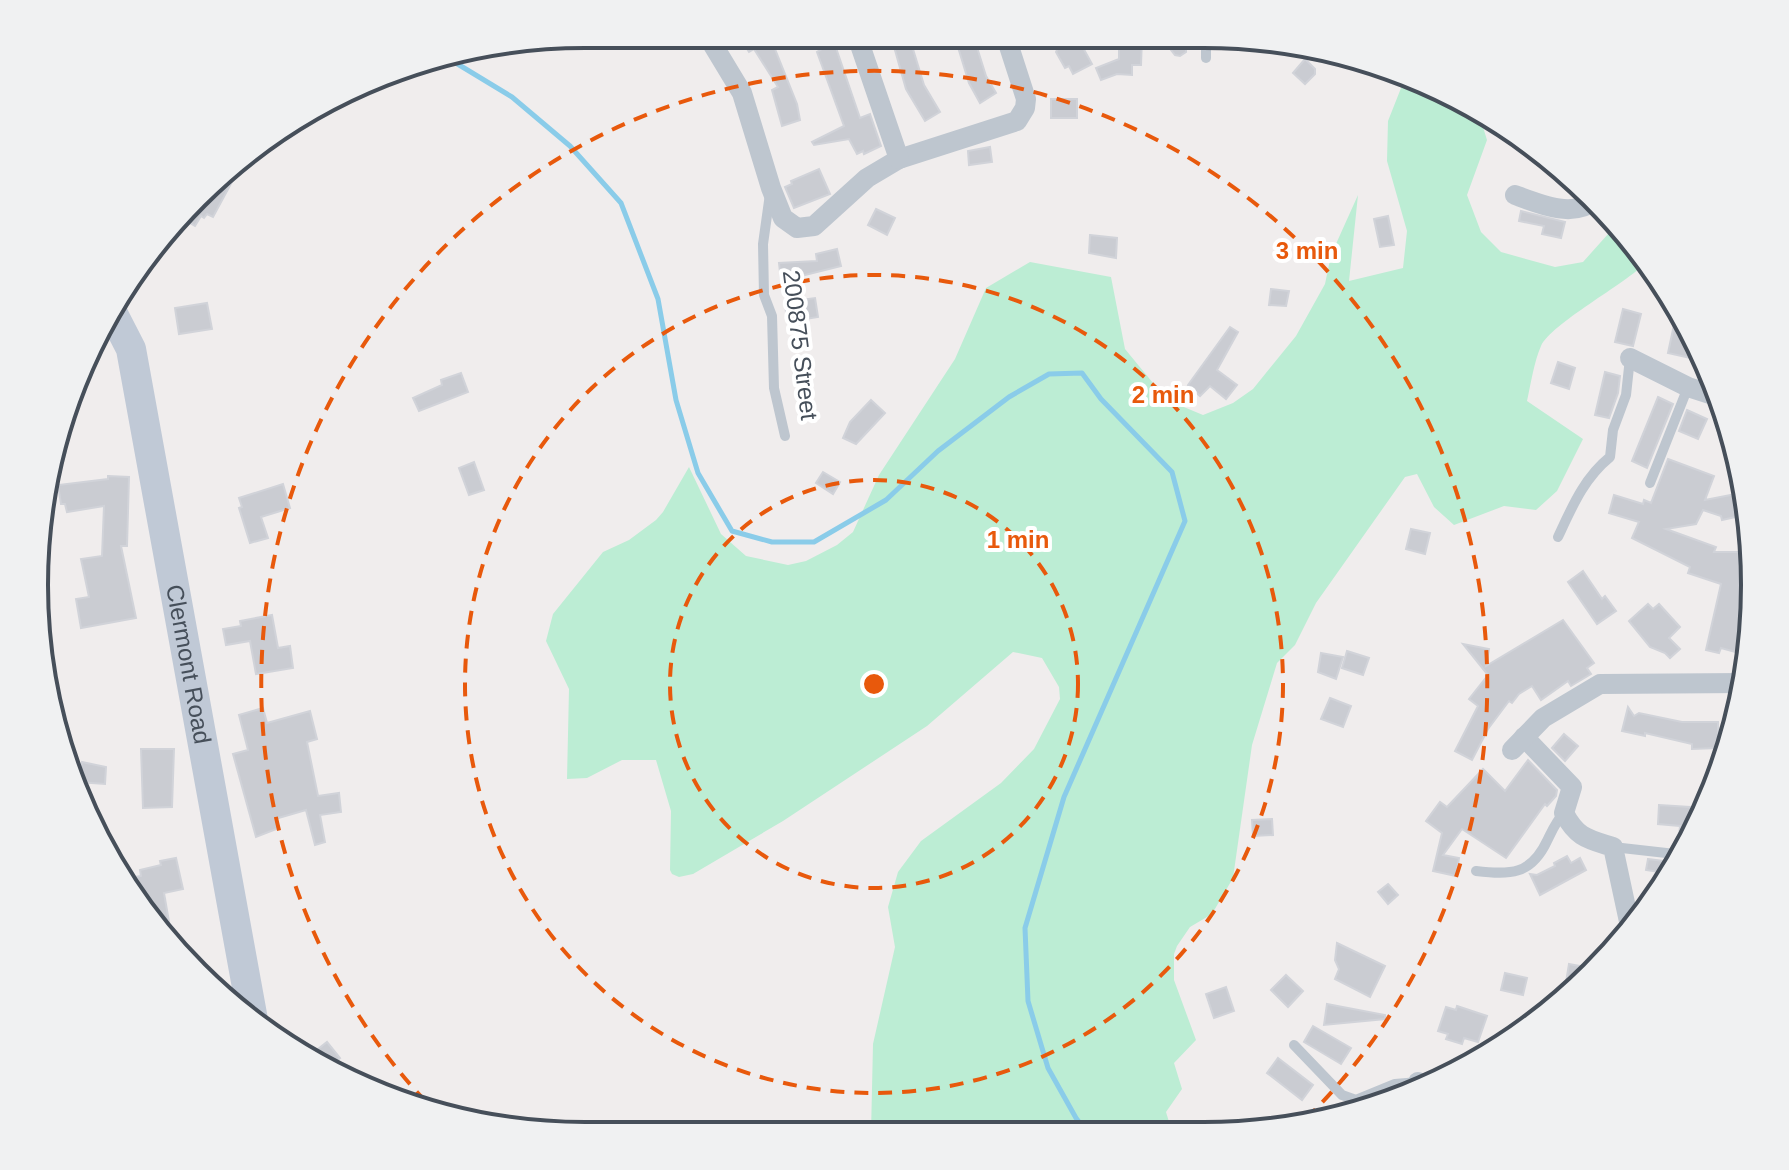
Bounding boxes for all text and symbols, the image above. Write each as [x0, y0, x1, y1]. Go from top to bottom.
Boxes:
text: 3 min [1276, 237, 1338, 264]
street label: 200875 Street [778, 268, 823, 422]
text: 2 min [1132, 381, 1194, 408]
text: 1 min [987, 526, 1049, 553]
street label: Clermont Road [161, 582, 217, 746]
centre of rings [860, 670, 888, 698]

